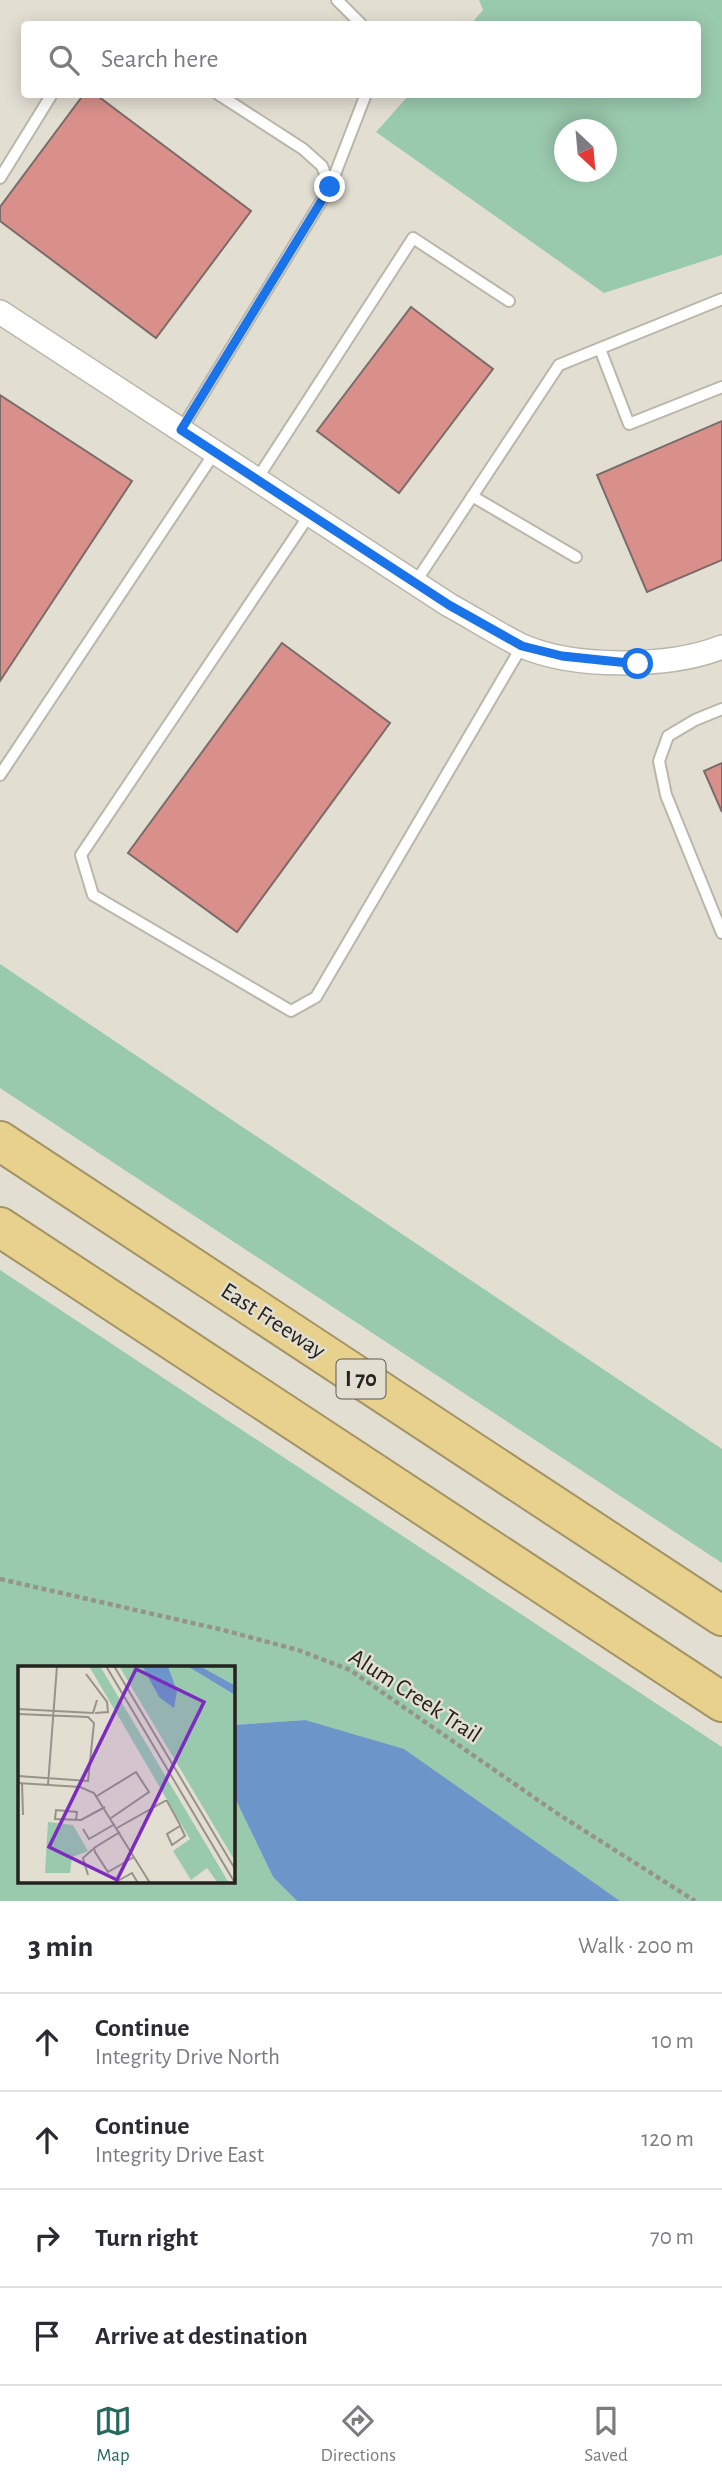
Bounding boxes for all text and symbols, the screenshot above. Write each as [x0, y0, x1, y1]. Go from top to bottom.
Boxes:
search box [21, 21, 701, 98]
icon: search [45, 41, 83, 79]
text: Search here [101, 46, 219, 72]
north arrow [554, 119, 617, 182]
route end [314, 171, 345, 202]
route start [622, 648, 653, 679]
street label: East Freeway [217, 1279, 329, 1363]
road number: I 70 [336, 1360, 386, 1398]
street label: Alum Creek Trail [345, 1644, 485, 1748]
inset map [18, 1666, 234, 1884]
text: 3 min [28, 1932, 93, 1962]
text: Walk · 200 m [578, 1935, 694, 1958]
text: Continue [95, 2015, 190, 2041]
icon: ahead [28, 2023, 66, 2061]
text: 10 m [652, 2030, 694, 2053]
text: Integrity Drive North [95, 2046, 280, 2069]
text: Continue [95, 2113, 190, 2139]
icon: ahead [28, 2121, 66, 2159]
text: 120 m [641, 2128, 694, 2151]
text: Integrity Drive East [95, 2144, 264, 2167]
icon: right [28, 2219, 66, 2257]
text: Turn right [95, 2225, 198, 2251]
text: 70 m [650, 2226, 694, 2249]
icon: arrive [28, 2317, 66, 2355]
text: Arrive at destination [95, 2323, 308, 2349]
tab: Map [94, 2402, 132, 2467]
tab: Directions [320, 2402, 396, 2467]
tab: Saved [584, 2402, 628, 2467]

